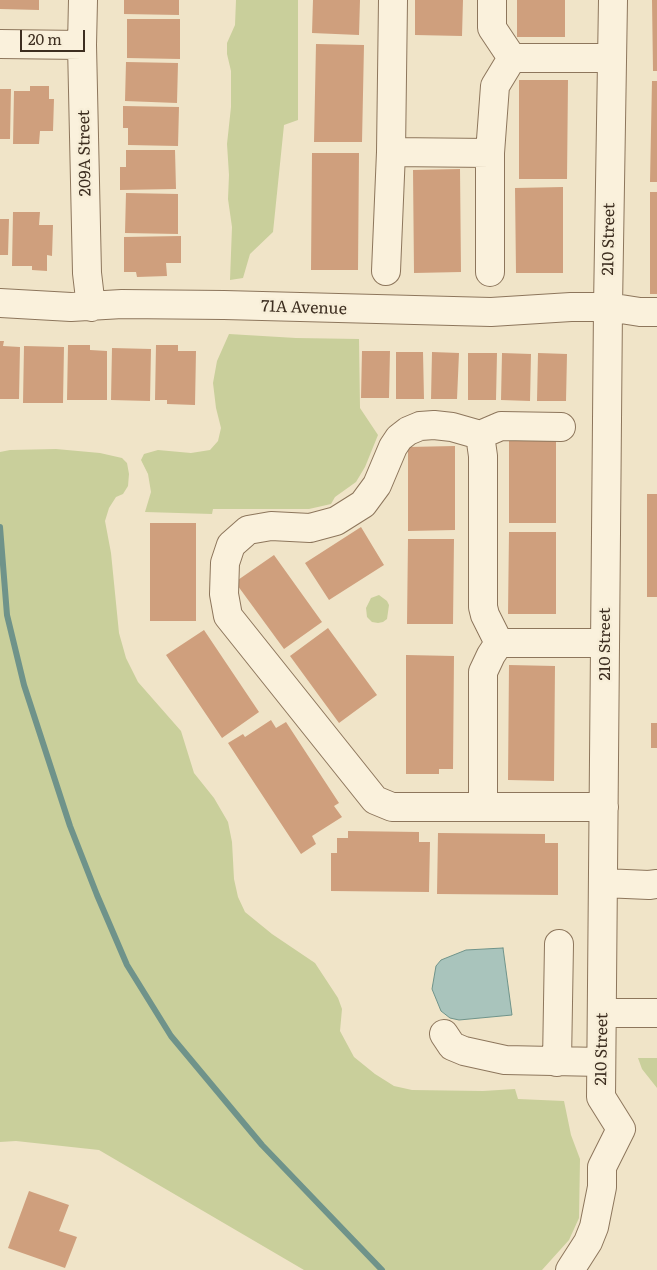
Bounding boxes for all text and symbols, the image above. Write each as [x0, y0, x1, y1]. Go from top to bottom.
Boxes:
scale bar [22, 20, 88, 52]
text: 20 m [28, 27, 62, 50]
street label: 209A Street [75, 110, 95, 196]
street label: 210 Street [599, 202, 619, 276]
street label: 71A Avenue [261, 297, 347, 319]
street label: 210 Street [595, 608, 615, 680]
street label: 210 Street [592, 1012, 612, 1086]

